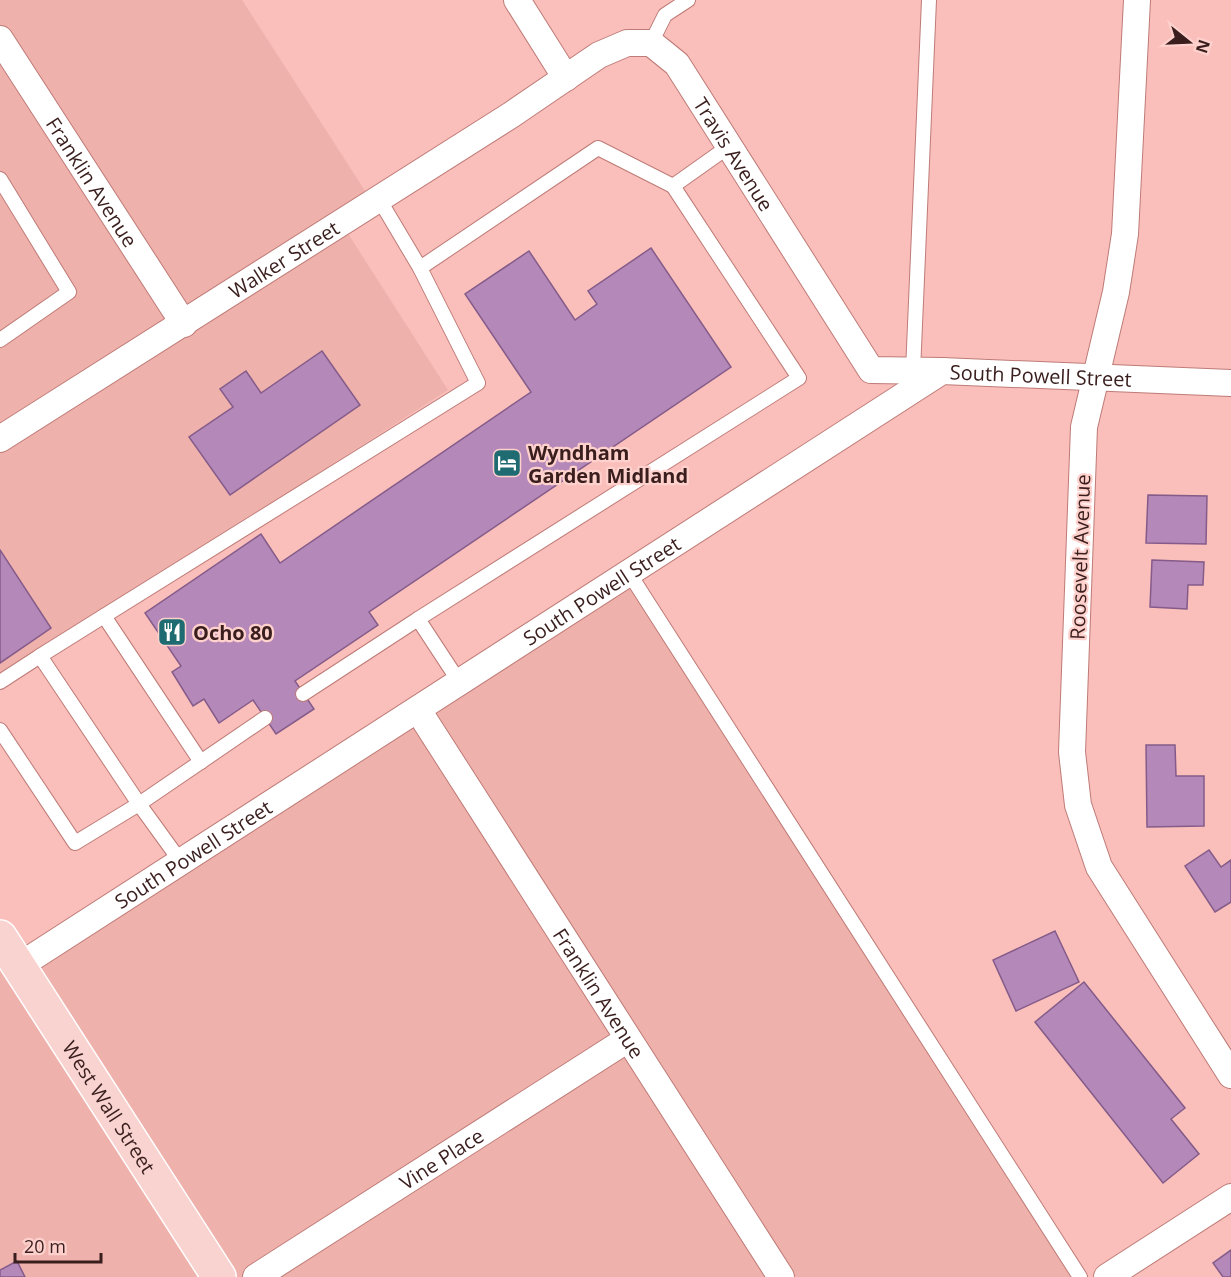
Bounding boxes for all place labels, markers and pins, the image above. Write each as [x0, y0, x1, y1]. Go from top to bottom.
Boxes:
place label: Wyndham Garden Midland [528, 439, 688, 489]
hotel icon: Wyndham Garden Midland [491, 447, 523, 479]
restaurant icon: Ocho 80 [156, 616, 188, 648]
place label: Ocho 80 [193, 619, 273, 646]

